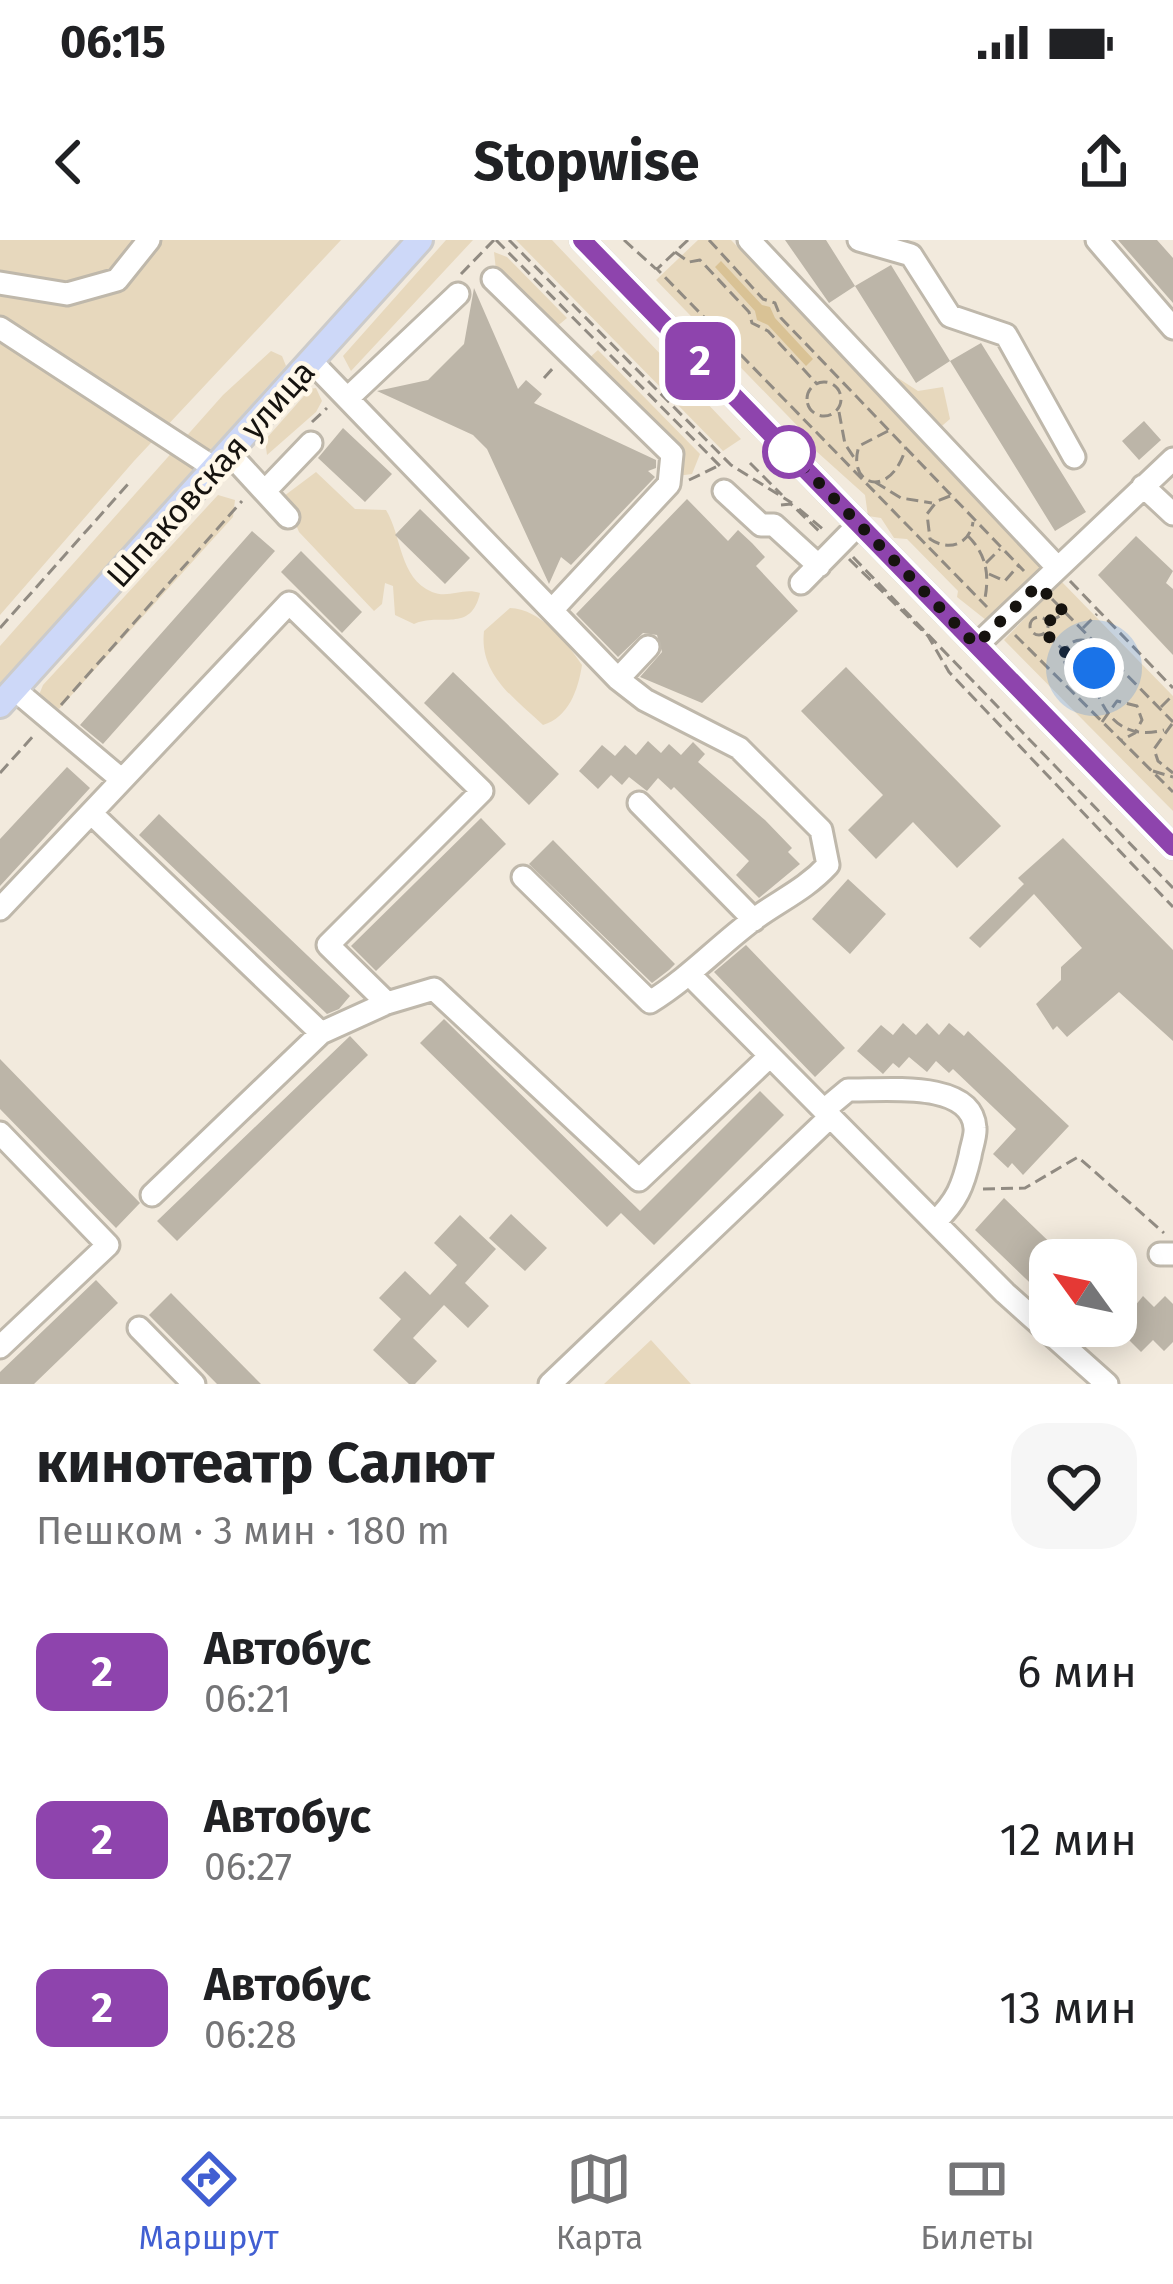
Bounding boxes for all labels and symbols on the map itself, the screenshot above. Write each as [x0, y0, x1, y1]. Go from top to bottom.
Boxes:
line badge: 2 [661, 322, 739, 400]
street label: Шпаковская улица [99, 352, 323, 596]
unlabelled marker [764, 427, 814, 477]
your location [1064, 638, 1124, 698]
north arrow [1029, 1239, 1137, 1347]

